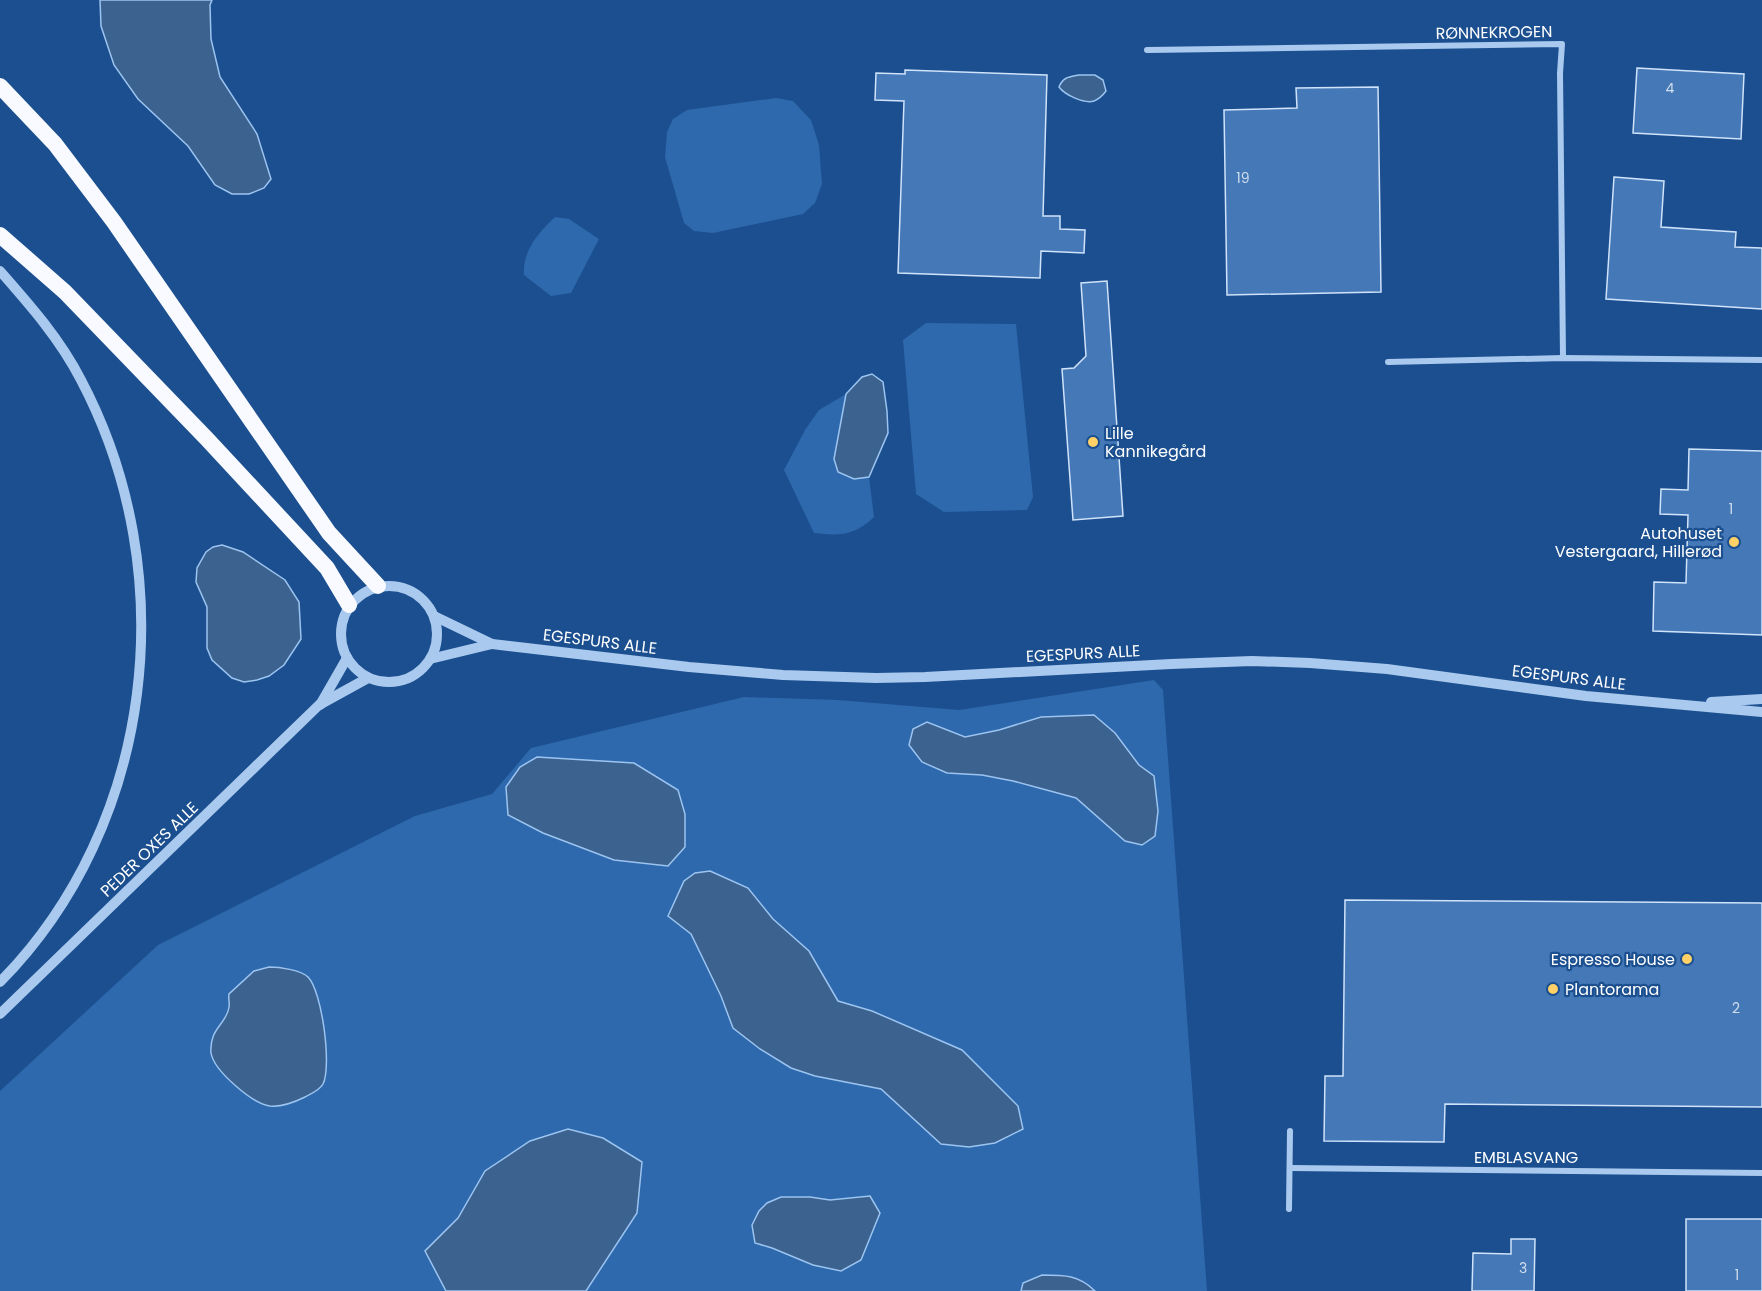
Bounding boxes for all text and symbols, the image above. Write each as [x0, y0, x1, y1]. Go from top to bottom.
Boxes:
street label: RØNNEKROGEN [1435, 20, 1553, 45]
house number: 4 [1666, 78, 1675, 98]
house number: 19 [1236, 168, 1250, 188]
place label: Lille Kannikegård [1105, 422, 1206, 463]
marker: Lille Kannikegård [1086, 435, 1100, 449]
house number: 1 [1729, 499, 1733, 519]
place label: Autohuset Vestergaard, Hillerød [1555, 522, 1722, 563]
marker: Autohuset Vestergaard, Hillerød [1727, 535, 1741, 549]
street label: EGESPURS ALLE [542, 623, 658, 660]
street label: EGESPURS ALLE [1025, 639, 1141, 668]
street label: EGESPURS ALLE [1511, 659, 1627, 696]
street label: PEDER OXES ALLE [95, 797, 203, 902]
place label: Espresso House [1551, 948, 1675, 971]
marker: Espresso House [1680, 952, 1694, 966]
place label: Plantorama [1565, 978, 1659, 1001]
marker: Plantorama [1546, 982, 1560, 996]
house number: 2 [1732, 998, 1740, 1018]
street label: EMBLASVANG [1474, 1146, 1578, 1169]
house number: 3 [1519, 1258, 1527, 1278]
house number: 1 [1735, 1265, 1739, 1285]

